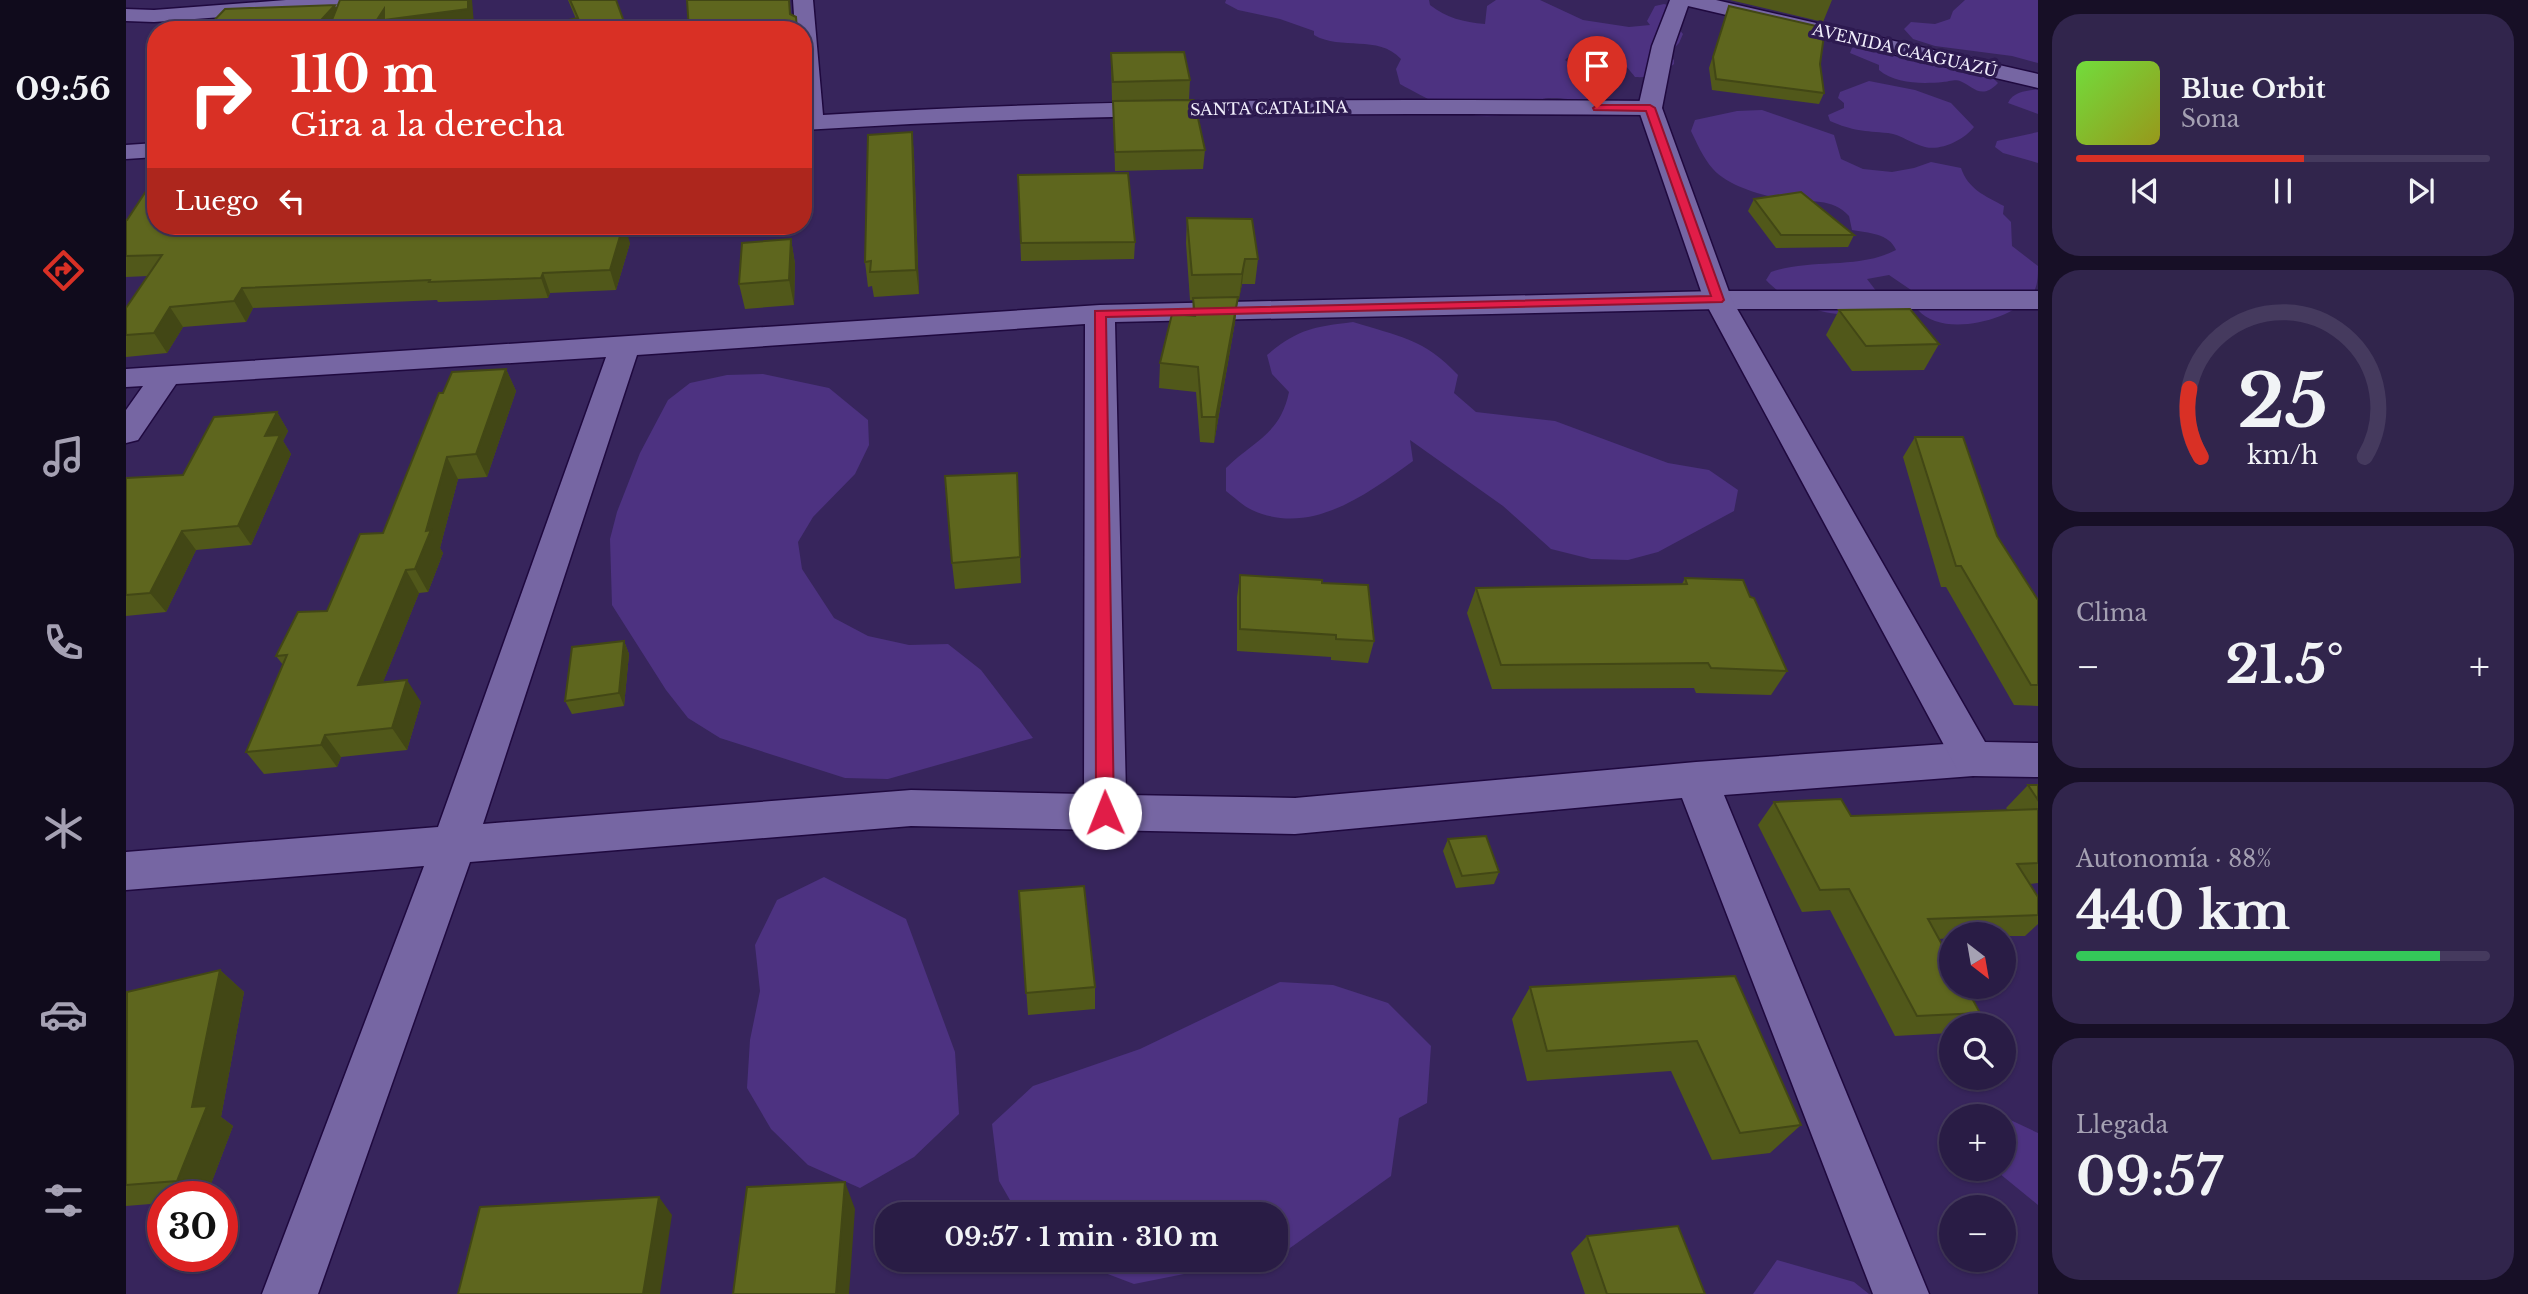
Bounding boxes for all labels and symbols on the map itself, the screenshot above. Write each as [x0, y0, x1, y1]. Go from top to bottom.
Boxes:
street label: AVENIDA CAAGUAZÚ [1810, 19, 2000, 81]
pin [1567, 36, 1627, 108]
street label: SANTA CATALINA [1190, 97, 1349, 119]
position arrow [1068, 776, 1142, 850]
north arrow [1939, 922, 2016, 999]
speed limit sign: 30 [147, 1181, 238, 1272]

